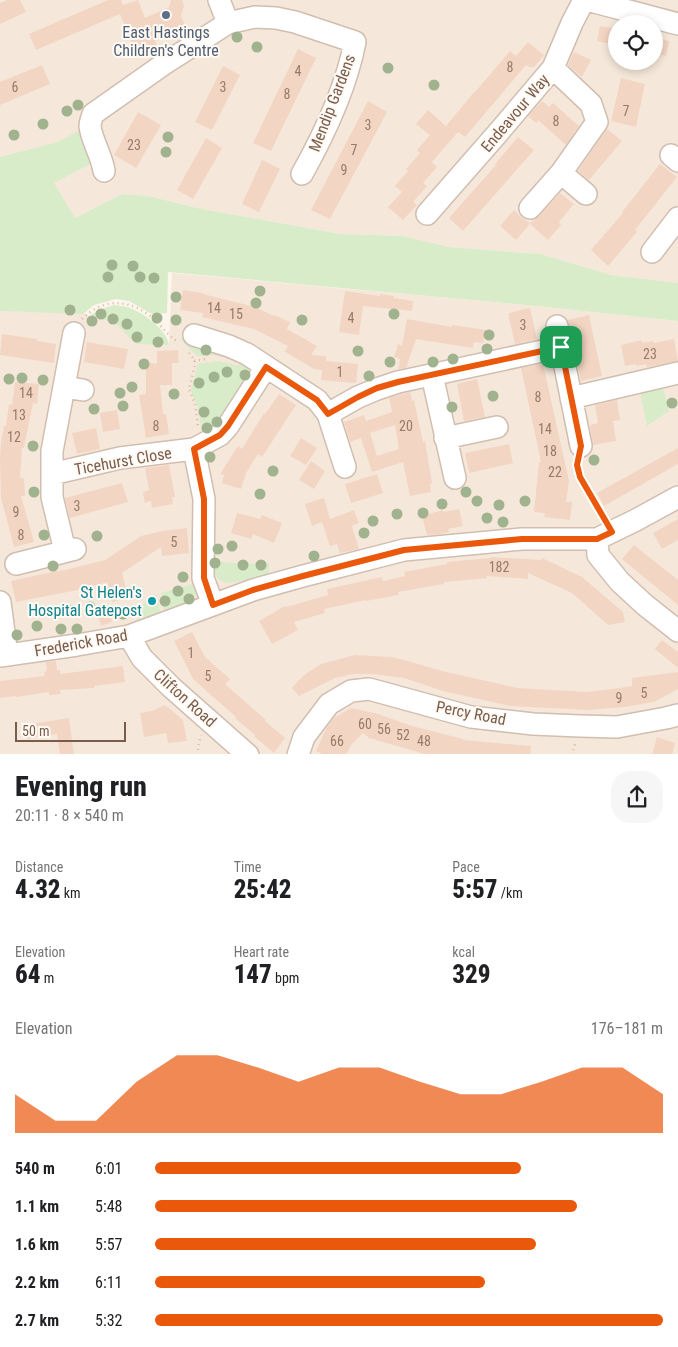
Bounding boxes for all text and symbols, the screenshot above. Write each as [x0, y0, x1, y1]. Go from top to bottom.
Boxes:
marker: East Hastings Children's Centre [160, 9, 172, 21]
map controls [608, 15, 663, 70]
button: locate [608, 15, 663, 70]
place label: East Hastings Children's Centre [113, 23, 219, 60]
street label: Mendip Gardens [305, 52, 359, 154]
house number: 8 [507, 59, 514, 75]
house number: 4 [295, 63, 302, 79]
street label: Endeavour Way [477, 70, 553, 156]
house number: 6 [12, 79, 19, 95]
house number: 3 [220, 79, 226, 95]
house number: 8 [284, 86, 291, 102]
house number: 7 [623, 103, 630, 119]
house number: 8 [553, 113, 560, 129]
house number: 3 [365, 117, 371, 133]
house number: 23 [127, 137, 141, 153]
house number: 7 [351, 142, 358, 158]
house number: 9 [341, 162, 347, 178]
house number: 14 [207, 300, 221, 316]
house number: 15 [229, 306, 243, 322]
house number: 4 [348, 310, 355, 326]
house number: 3 [520, 317, 526, 333]
pin [540, 326, 582, 368]
icon: arrive [547, 333, 575, 361]
house number: 23 [643, 346, 657, 362]
house number: 1 [337, 364, 343, 380]
house number: 14 [19, 385, 33, 401]
house number: 8 [535, 389, 542, 405]
house number: 13 [12, 407, 26, 423]
house number: 8 [153, 418, 160, 434]
house number: 20 [399, 418, 413, 434]
house number: 14 [538, 421, 552, 437]
house number: 12 [7, 429, 21, 445]
street label: Ticehurst Close [73, 443, 173, 479]
house number: 18 [543, 443, 557, 459]
house number: 22 [548, 464, 562, 480]
house number: 3 [74, 498, 80, 514]
house number: 9 [13, 504, 19, 520]
house number: 8 [18, 527, 25, 543]
house number: 5 [171, 534, 178, 550]
house number: 182 [489, 559, 509, 575]
place label: St Helen's Hospital Gatepost [28, 583, 142, 620]
marker: St Helen's Hospital Gatepost [146, 595, 158, 607]
street label: Frederick Road [33, 625, 129, 661]
house number: 1 [188, 645, 194, 661]
street label: Clifton Road [150, 665, 220, 731]
house number: 5 [205, 668, 212, 684]
house number: 5 [641, 685, 648, 701]
house number: 9 [616, 690, 622, 706]
street label: Percy Road [434, 697, 508, 729]
house number: 60 [358, 716, 372, 732]
scale bar [15, 719, 126, 743]
house number: 56 [377, 721, 391, 737]
text: 50 m [22, 723, 50, 739]
house number: 52 [396, 727, 410, 743]
house number: 66 [330, 733, 344, 749]
house number: 48 [417, 733, 431, 749]
text: Evening run [15, 770, 147, 803]
button: share [611, 771, 663, 823]
text: 20:11 · 8 × 540 m [15, 806, 124, 825]
text: Distance [15, 859, 63, 875]
text: Time [234, 859, 261, 875]
text: Pace [452, 859, 480, 875]
text: 4.32 [15, 875, 61, 904]
text: 25:42 [234, 875, 292, 904]
text: 5:57 [452, 875, 498, 904]
text: km [61, 885, 81, 901]
text: /km [498, 885, 523, 901]
text: Elevation [15, 944, 65, 960]
text: Heart rate [234, 944, 289, 960]
text: kcal [452, 944, 475, 960]
text: 64 [15, 960, 40, 989]
text: 147 [234, 960, 272, 989]
text: 329 [452, 960, 490, 989]
text: m [40, 970, 54, 986]
text: bpm [272, 970, 299, 986]
text: Elevation [15, 1019, 73, 1038]
text: 176–181 m [591, 1019, 663, 1038]
text: 540 m [15, 1159, 55, 1178]
text: 6:01 [95, 1159, 122, 1178]
text: 1.1 km [15, 1197, 59, 1216]
text: 5:48 [95, 1197, 122, 1216]
text: 1.6 km [15, 1235, 59, 1254]
text: 5:57 [95, 1235, 122, 1254]
text: 2.2 km [15, 1273, 59, 1292]
text: 6:11 [95, 1273, 122, 1292]
text: 2.7 km [15, 1311, 59, 1330]
text: 5:32 [95, 1311, 122, 1330]

